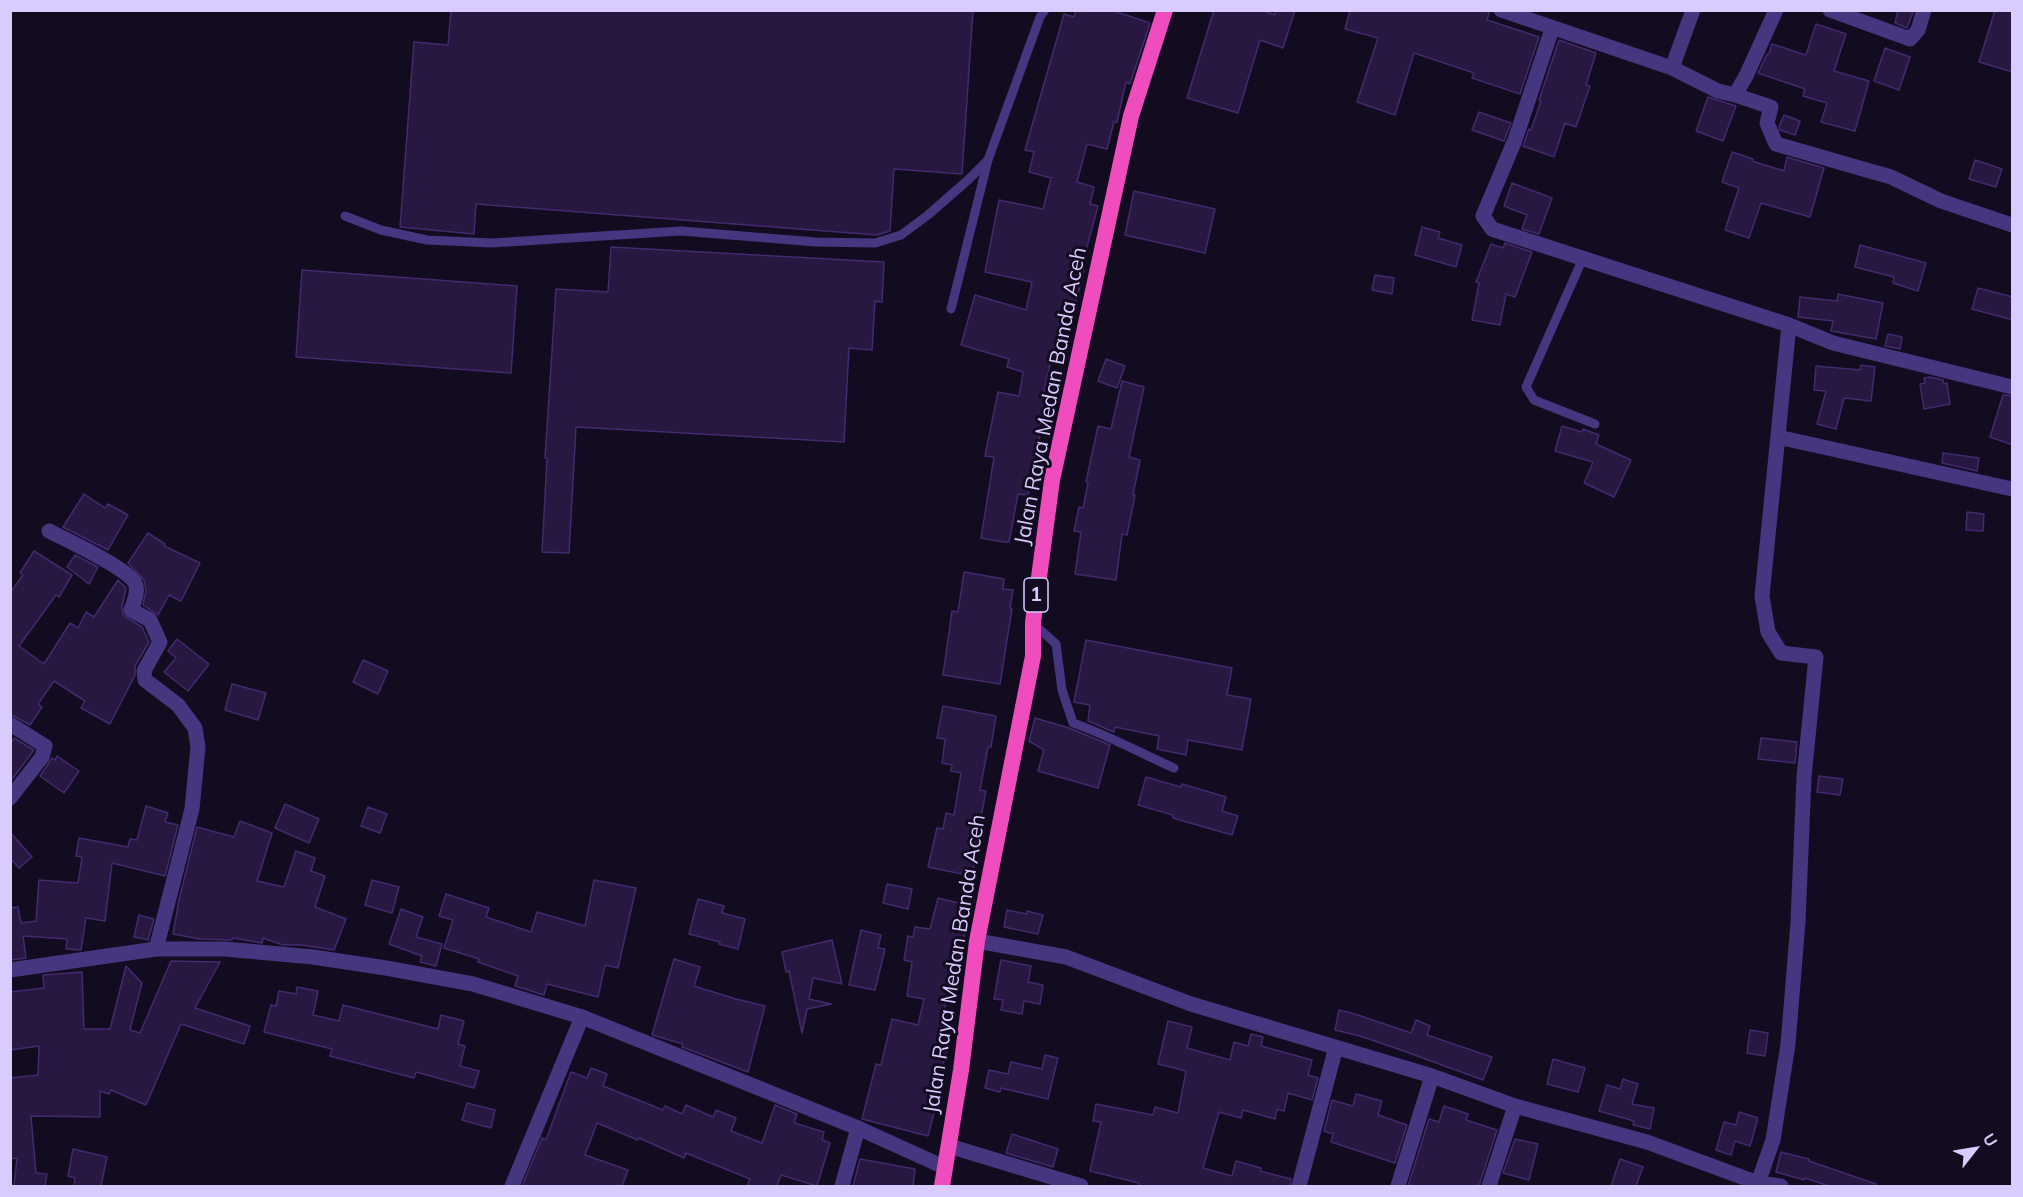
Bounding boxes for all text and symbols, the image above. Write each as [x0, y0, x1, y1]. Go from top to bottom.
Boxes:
street label: Jalan Raya Medan Banda Aceh [1010, 245, 1092, 547]
road number: 1 [1024, 578, 1048, 612]
street label: Jalan Raya Medan Banda Aceh [919, 813, 991, 1115]
north arrow [1945, 1119, 2005, 1179]
text: U [1979, 1130, 2002, 1150]

